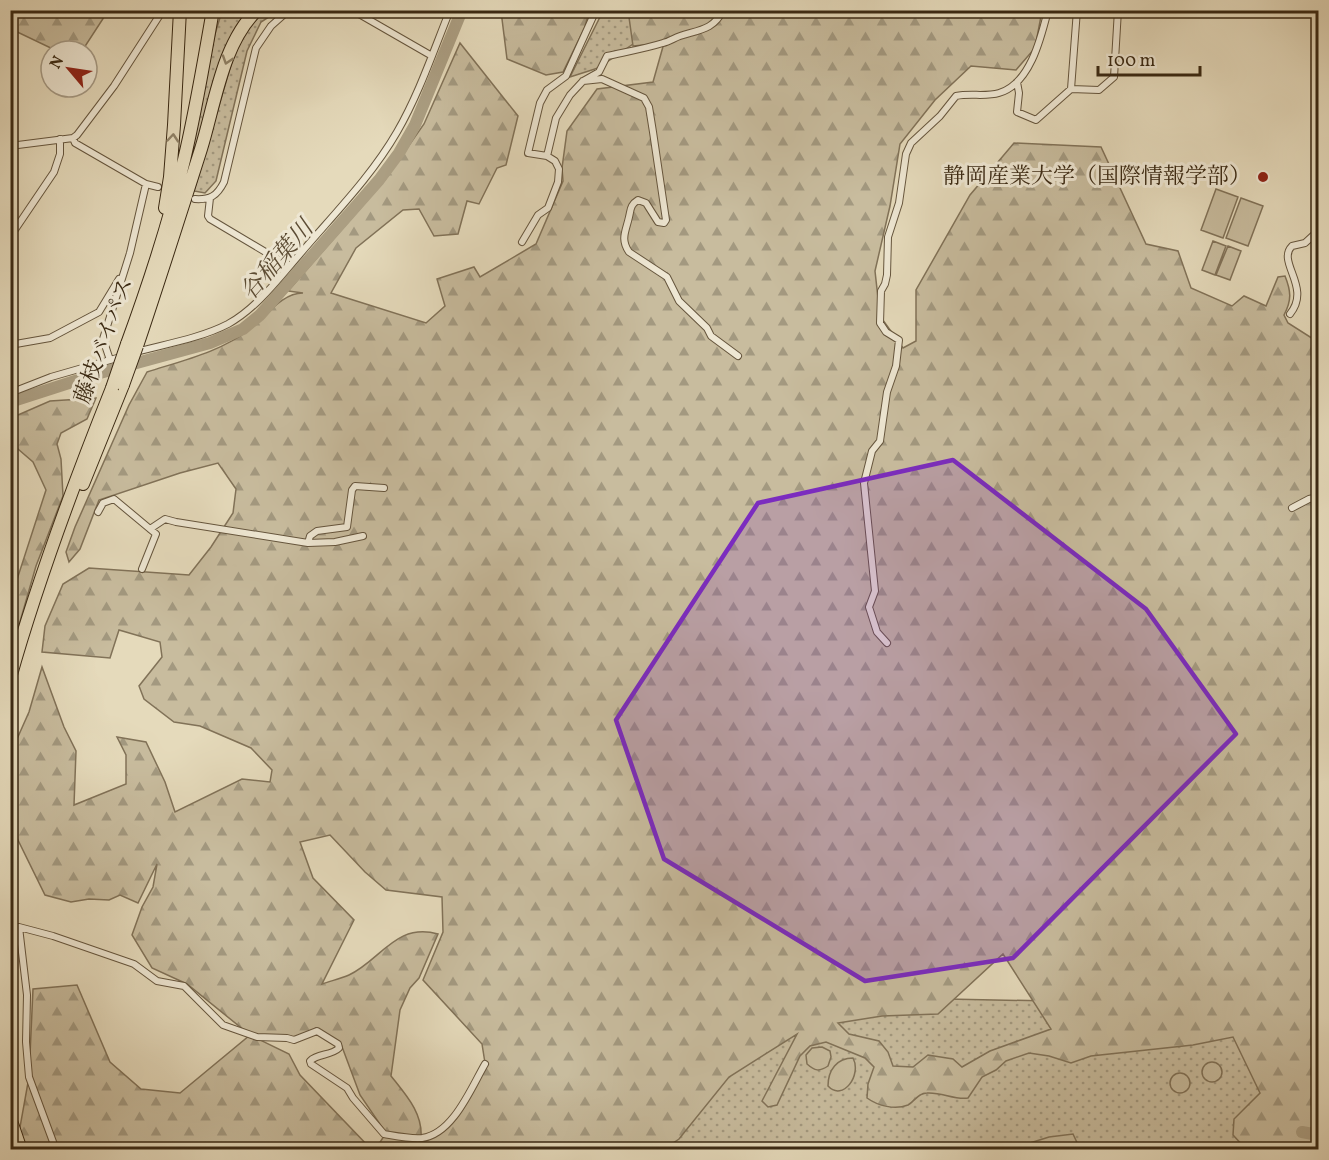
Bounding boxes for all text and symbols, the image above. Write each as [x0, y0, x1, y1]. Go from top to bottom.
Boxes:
north arrow [39, 39, 99, 99]
scale bar [1098, 39, 1200, 77]
text: 100 m [1107, 49, 1156, 74]
text: N [45, 52, 70, 73]
one-way arrow [222, 54, 234, 65]
one-way arrow [166, 133, 179, 142]
place label: 静岡産業大学（国際情報学部） [943, 162, 1251, 193]
marker: 静岡産業大学（国際情報学部） [1256, 170, 1270, 184]
water label: 谷稲葉川 [234, 211, 324, 308]
street label: 藤枝バイパス [68, 274, 142, 408]

